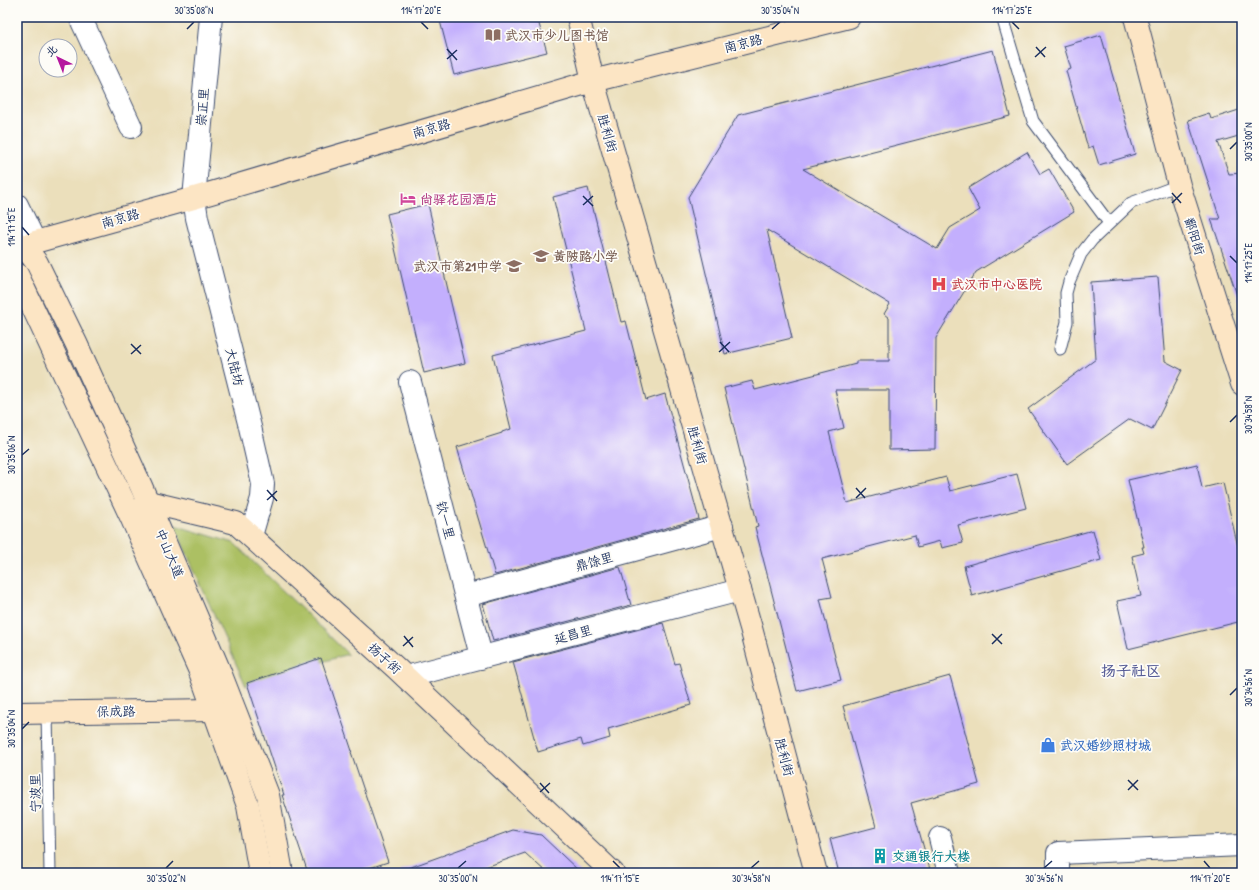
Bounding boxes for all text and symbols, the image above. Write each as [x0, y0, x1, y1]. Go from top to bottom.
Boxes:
text: 30°35'08"N [175, 4, 213, 17]
text: 114°17'20"E [401, 4, 442, 17]
text: 30°35'04"N [761, 4, 799, 17]
text: 114°17'25"E [992, 4, 1033, 17]
library icon: 武汉市少儿图书馆 [484, 26, 502, 44]
place label: 武汉市少儿图书馆 [505, 26, 609, 44]
street label: 南京路 [722, 30, 764, 56]
north arrow [38, 38, 78, 78]
text: 北 [42, 42, 60, 60]
street label: 崇正里 [191, 87, 213, 127]
street label: 胜利街 [594, 112, 622, 154]
street label: 南京路 [410, 114, 452, 142]
text: 30°35'00"N [1242, 123, 1255, 161]
hotel icon: 尚驿花园酒店 [399, 190, 417, 208]
place label: 尚驿花园酒店 [420, 190, 498, 208]
street label: 南京路 [99, 204, 141, 232]
text: 114°17'15"E [5, 207, 18, 246]
street label: 鄱阳街 [1180, 215, 1210, 257]
text: 114°17'25"E [1242, 242, 1255, 283]
school or university icon: 黄陂路小学 [532, 247, 550, 265]
place label: 黄陂路小学 [553, 247, 618, 265]
place label: 武汉市第21中学 [413, 257, 502, 275]
school or university icon: 武汉市第21中学 [505, 257, 523, 275]
hospital icon: 武汉市中心医院 [930, 275, 948, 293]
place label: 武汉市中心医院 [951, 275, 1042, 293]
street label: 大陆坊 [222, 346, 248, 388]
text: 30°34'58"N [1242, 396, 1255, 434]
street label: 胜利街 [684, 424, 712, 466]
text: 30°35'06"N [5, 436, 18, 474]
street label: 钦一里 [433, 499, 459, 541]
street label: 中山大道 [152, 526, 188, 580]
street label: 鼎馀里 [573, 547, 615, 575]
street label: 延昌里 [552, 620, 594, 648]
street label: 扬子街 [364, 638, 406, 678]
district label: 扬子社区 [1101, 660, 1161, 681]
text: 30°34'56"N [1242, 669, 1255, 707]
street label: 保成路 [96, 702, 136, 720]
text: 30°35'04"N [5, 710, 18, 748]
street label: 胜利街 [771, 736, 799, 778]
shop icon: 武汉婚纱照材城 [1039, 736, 1057, 754]
place label: 武汉婚纱照材城 [1060, 736, 1151, 754]
street label: 宁波里 [26, 773, 44, 813]
building icon: 交通银行大楼 [871, 847, 889, 865]
place label: 交通银行大楼 [892, 847, 970, 865]
text: 30°35'02"N [146, 872, 186, 885]
text: 30°35'00"N [439, 872, 477, 885]
text: 114°17'15"E [601, 872, 640, 885]
text: 30°34'58"N [732, 872, 770, 885]
text: 30°34'56"N [1025, 872, 1063, 885]
text: 114°17'20"E [1190, 872, 1231, 885]

